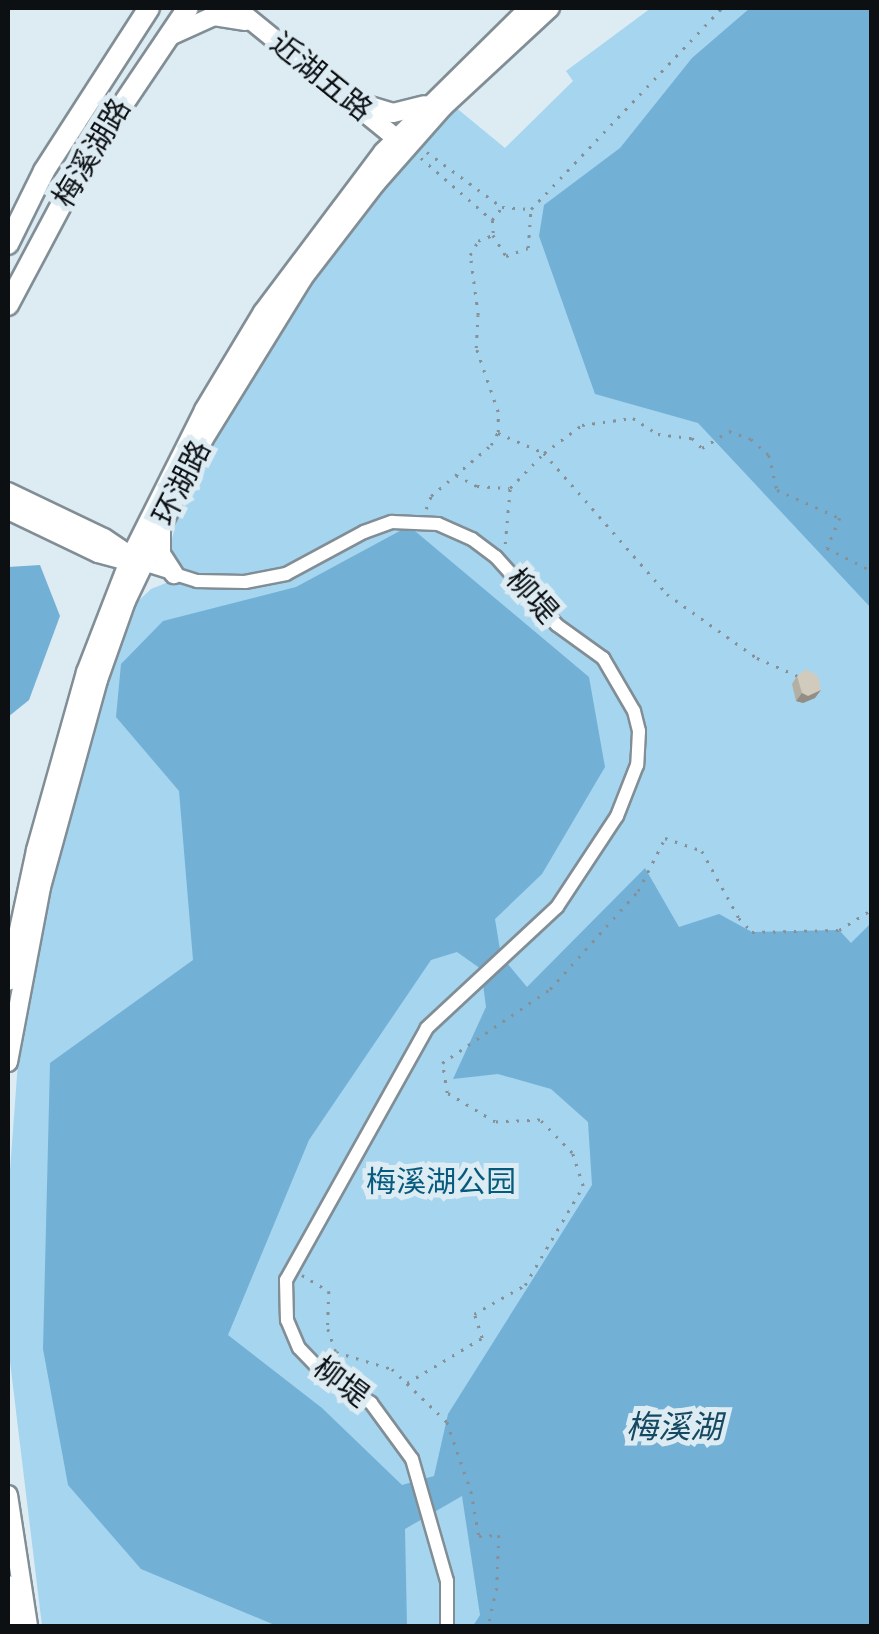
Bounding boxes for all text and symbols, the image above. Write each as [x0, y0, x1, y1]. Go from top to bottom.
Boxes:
street label: 近湖五路 [263, 25, 379, 129]
street label: 梅溪湖路 [46, 92, 138, 214]
street label: 环湖路 [146, 435, 218, 531]
street label: 柳堤 [499, 562, 565, 630]
park label: 梅溪湖公园 [366, 1164, 516, 1200]
street label: 柳堤 [306, 1350, 376, 1414]
water label: 梅溪湖 [626, 1408, 722, 1446]

